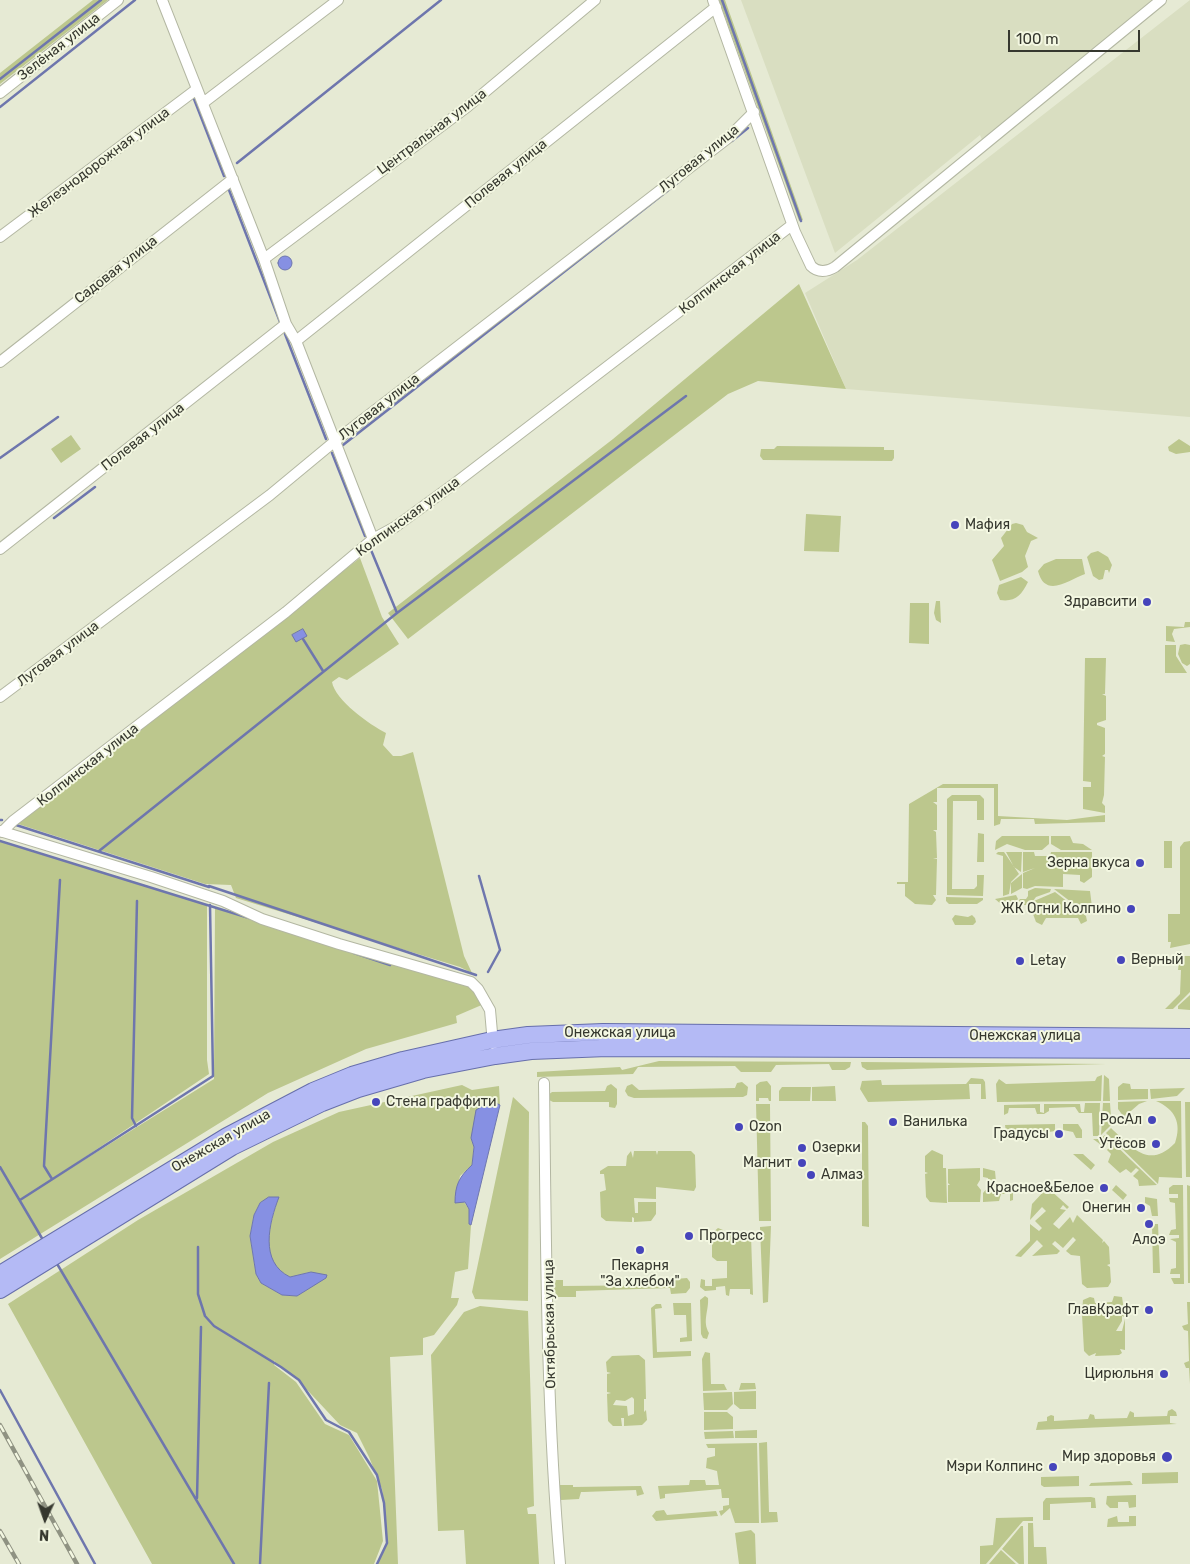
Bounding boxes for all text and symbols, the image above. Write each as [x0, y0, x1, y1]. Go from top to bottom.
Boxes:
street label: Зелёная улица [14, 10, 104, 84]
scale bar [1010, 20, 1142, 52]
text: 100 m [1016, 30, 1058, 48]
street label: Центральная улица [374, 85, 490, 179]
street label: Железнодорожная улица [25, 104, 173, 222]
street label: Луговая улица [655, 122, 743, 196]
street label: Полевая улица [462, 136, 550, 212]
street label: Колпинская улица [676, 228, 784, 318]
street label: Садовая улица [71, 232, 161, 308]
street label: Луговая улица [335, 370, 423, 444]
street label: Полевая улица [98, 399, 188, 475]
street label: Колпинская улица [353, 474, 463, 560]
place label: Мафия [965, 517, 1010, 533]
marker: Мафия [949, 519, 961, 531]
place label: Здравсити [1064, 594, 1137, 610]
marker: Здравсити [1141, 596, 1153, 608]
street label: Луговая улица [14, 618, 102, 690]
street label: Колпинская улица [34, 720, 142, 810]
place label: Зерна вкуса [1047, 855, 1130, 871]
marker: Зерна вкуса [1134, 857, 1146, 869]
place label: ЖК Огни Колпино [1001, 901, 1121, 917]
marker: ЖК Огни Колпино [1125, 903, 1137, 915]
place label: Верный [1131, 952, 1183, 968]
place label: Letay [1030, 953, 1066, 969]
marker: Верный [1115, 954, 1127, 966]
marker: Letay [1014, 955, 1026, 967]
street label: Онежская улица [564, 1025, 676, 1041]
street label: Онежская улица [969, 1028, 1081, 1044]
place label: Стена граффити [386, 1094, 496, 1110]
marker: Стена граффити [370, 1096, 382, 1108]
street label: Онежская улица [169, 1106, 273, 1176]
place label: РосАл [1100, 1112, 1142, 1128]
place label: Ванилька [903, 1114, 967, 1130]
marker: РосАл [1146, 1114, 1158, 1126]
marker: Ванилька [887, 1116, 899, 1128]
place label: Ozon [749, 1119, 782, 1135]
marker: Ozon [733, 1121, 745, 1133]
place label: Градусы [993, 1126, 1049, 1142]
marker: Градусы [1053, 1128, 1065, 1140]
place label: Утёсов [1099, 1136, 1146, 1152]
marker: Утёсов [1150, 1138, 1162, 1150]
place label: Озерки [812, 1140, 861, 1156]
marker: Озерки [796, 1142, 808, 1154]
place label: Магнит [743, 1155, 792, 1171]
marker: Магнит [796, 1157, 808, 1169]
place label: Алмаз [821, 1167, 863, 1183]
marker: Алмаз [805, 1169, 817, 1181]
place label: Красное&Белое [986, 1180, 1094, 1196]
marker: Красное&Белое [1098, 1182, 1110, 1194]
place label: Онегин [1082, 1200, 1131, 1216]
marker: Онегин [1135, 1202, 1147, 1214]
marker: Алоэ [1143, 1218, 1155, 1230]
place label: Прогресс [699, 1228, 763, 1244]
marker: Прогресс [683, 1230, 695, 1242]
place label: Алоэ [1132, 1232, 1166, 1248]
marker: Пекарня "За хлебом" [634, 1244, 646, 1256]
place label: Пекарня "За хлебом" [600, 1258, 680, 1290]
street label: Октябрьская улица [540, 1259, 560, 1389]
place label: ГлавКрафт [1067, 1302, 1139, 1318]
marker: ГлавКрафт [1143, 1304, 1155, 1316]
place label: Цирюльня [1085, 1366, 1154, 1382]
marker: Цирюльня [1158, 1368, 1170, 1380]
place label: Мир здоровья [1062, 1449, 1156, 1465]
marker: Мир здоровья [1160, 1450, 1174, 1464]
place label: Мэри Колпинс [946, 1459, 1043, 1475]
marker: Мэри Колпинс [1047, 1461, 1059, 1473]
north arrow [20, 1494, 70, 1544]
text: N [39, 1526, 50, 1543]

